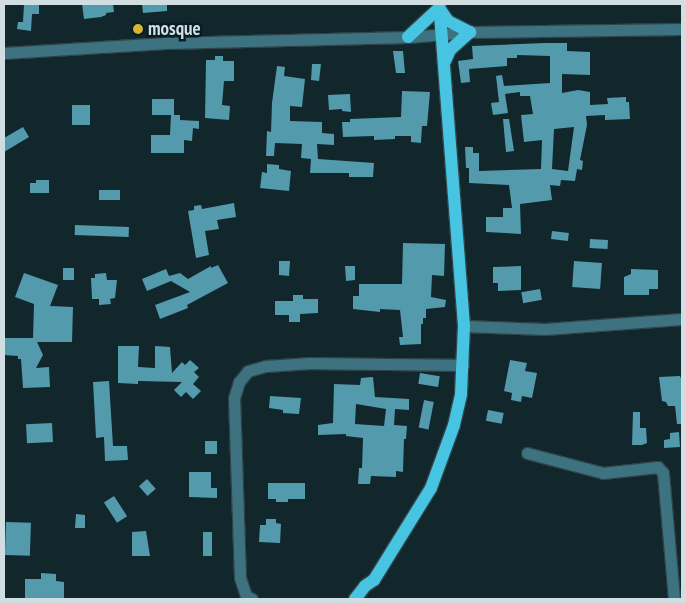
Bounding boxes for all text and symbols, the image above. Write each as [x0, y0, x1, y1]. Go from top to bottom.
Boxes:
place label: mosque [148, 18, 201, 40]
marker: mosque [132, 23, 144, 35]

